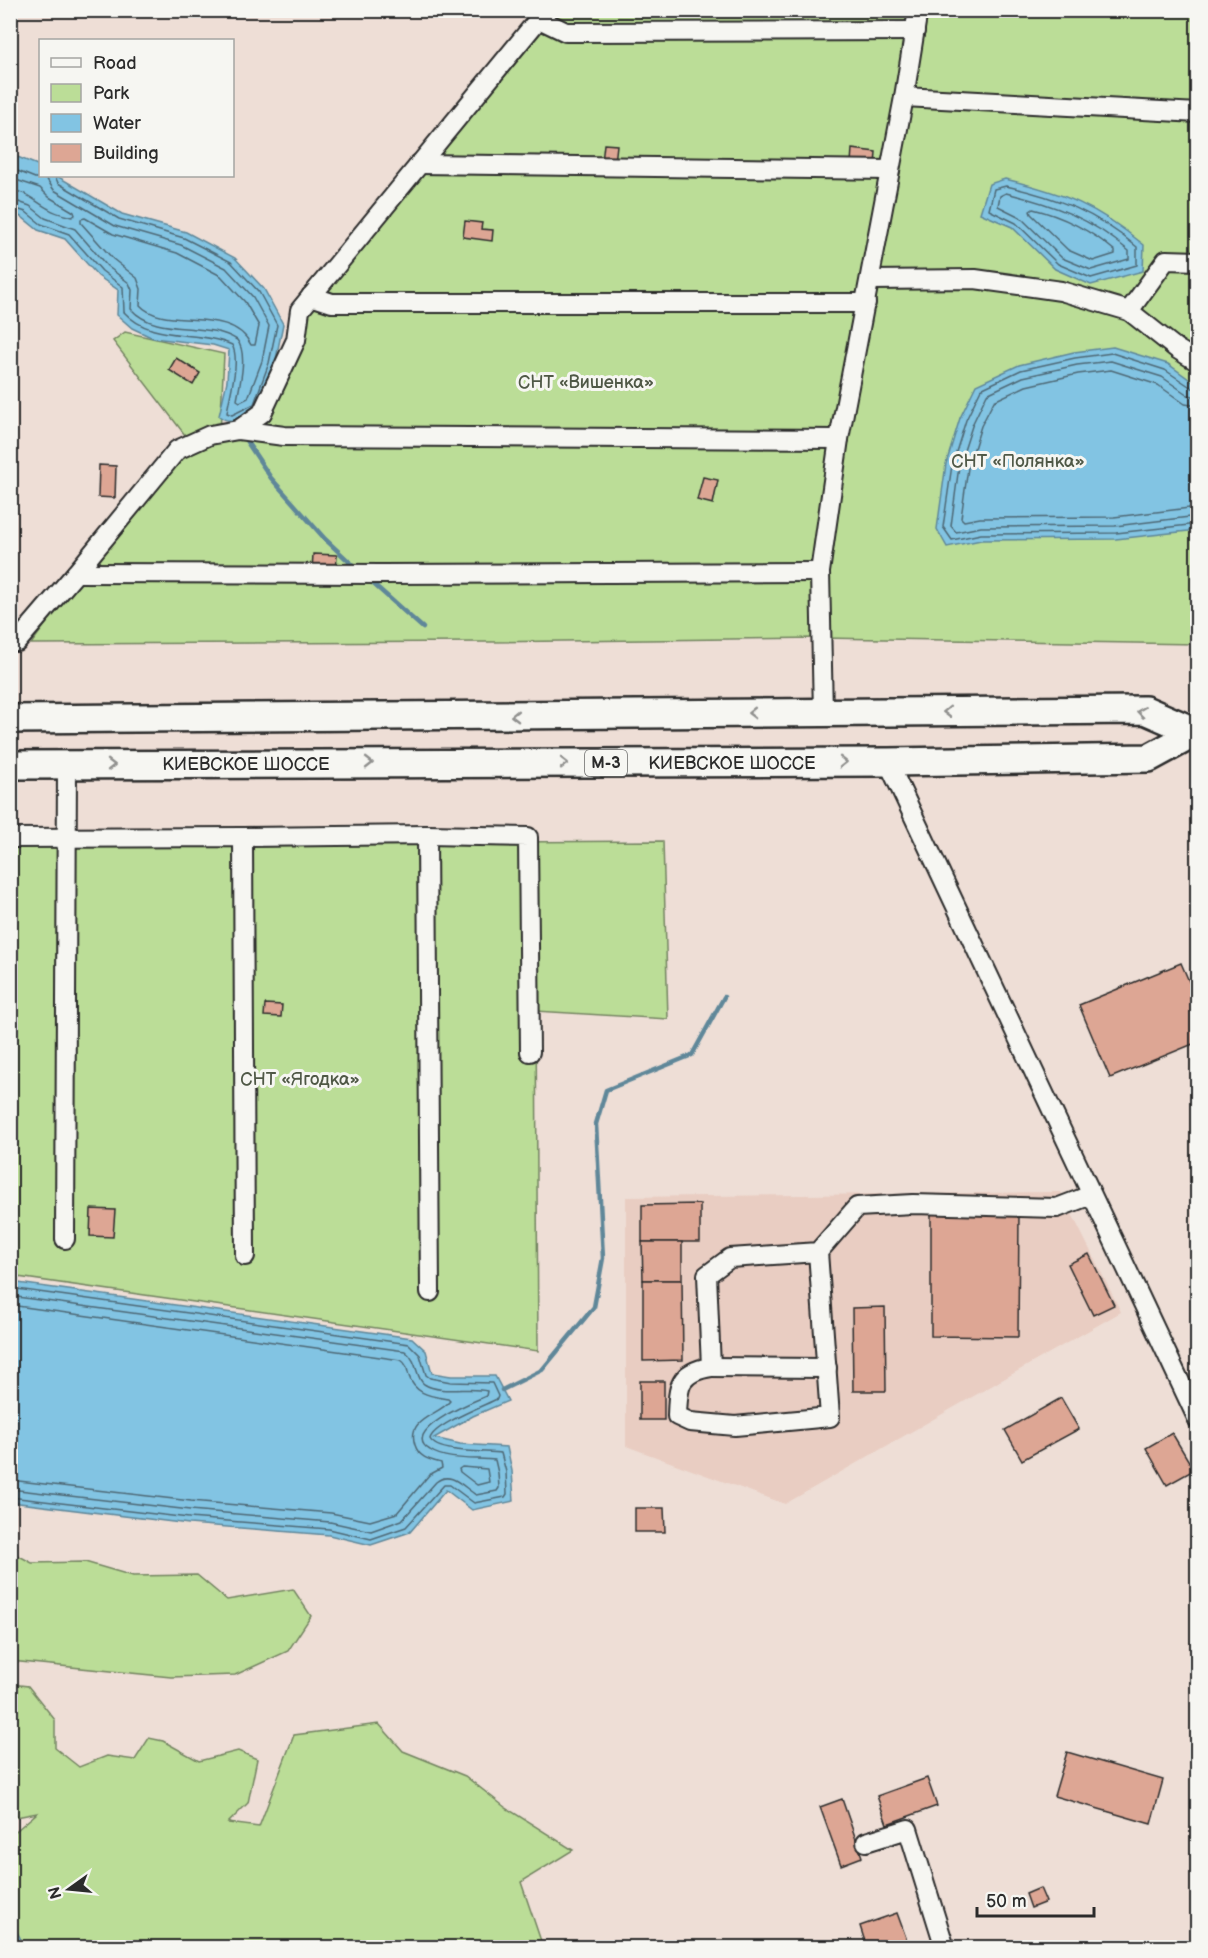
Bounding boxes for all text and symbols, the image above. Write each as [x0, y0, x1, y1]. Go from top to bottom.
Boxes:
legend [39, 39, 234, 177]
text: Road [93, 53, 137, 74]
text: Park [93, 83, 129, 104]
text: Water [93, 113, 141, 134]
text: Building [93, 143, 159, 164]
park label: СНТ «Вишенка» [518, 372, 654, 393]
park label: СНТ «Полянка» [951, 451, 1085, 472]
one-way arrow [942, 706, 951, 718]
one-way arrow [1137, 706, 1146, 718]
one-way arrow [747, 707, 756, 720]
one-way arrow [510, 709, 519, 722]
road number: М-3 [585, 750, 627, 776]
street label: КИЕВСКОЕ ШОССЕ [648, 753, 816, 774]
street label: КИЕВСКОЕ ШОССЕ [162, 754, 330, 775]
one-way arrow [838, 756, 847, 768]
one-way arrow [364, 757, 373, 770]
one-way arrow [559, 757, 568, 769]
one-way arrow [106, 759, 115, 772]
park label: СНТ «Ягодка» [240, 1069, 360, 1090]
north arrow [39, 1859, 99, 1919]
scale bar [977, 1880, 1094, 1918]
text: N [45, 1884, 67, 1901]
text: 50 m [986, 1891, 1027, 1912]

